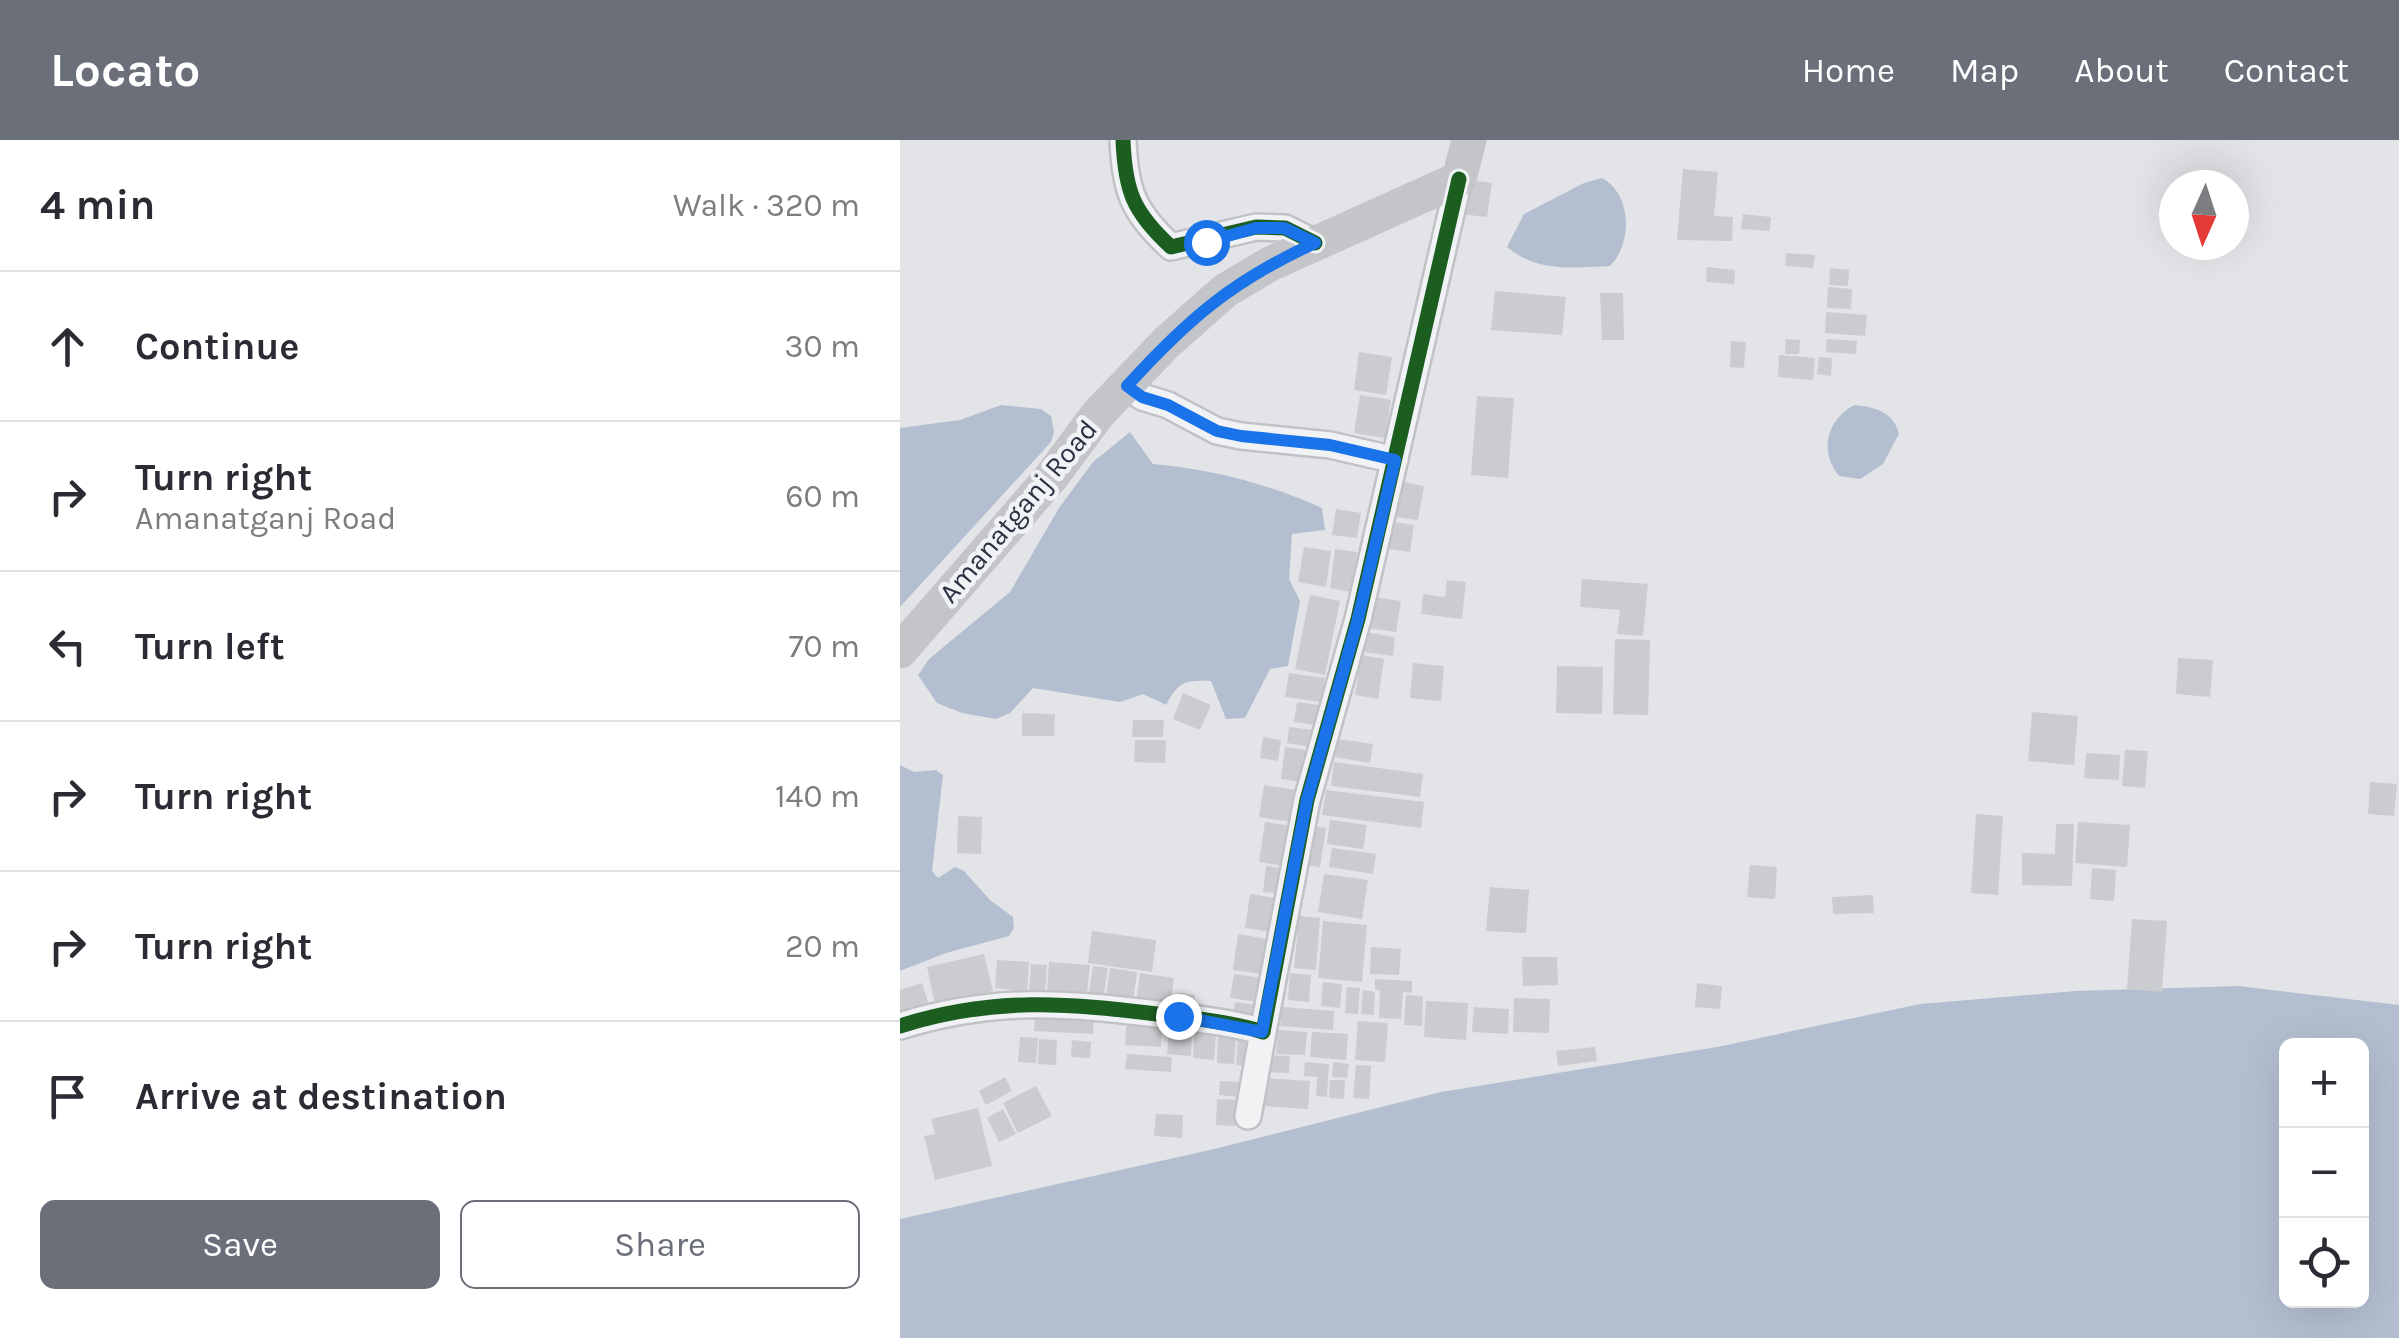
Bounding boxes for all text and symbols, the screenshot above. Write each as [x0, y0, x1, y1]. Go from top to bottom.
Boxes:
text: Locato [50, 42, 200, 98]
text: Home [1802, 50, 1895, 91]
text: Map [1950, 50, 2019, 91]
text: About [2074, 50, 2169, 91]
text: Contact [2224, 50, 2349, 91]
north arrow [2159, 170, 2249, 260]
text: 4 min [40, 180, 155, 230]
text: Walk · 320 m [673, 187, 860, 224]
route start [1184, 220, 1230, 266]
icon: ahead [40, 319, 95, 374]
text: Continue [135, 324, 299, 369]
text: 30 m [785, 328, 860, 365]
street label: Amanatganj Road [932, 413, 1104, 609]
text: Turn right [135, 455, 312, 500]
icon: right [40, 469, 95, 524]
text: 60 m [785, 478, 860, 515]
text: Amanatganj Road [135, 500, 396, 537]
icon: left [40, 619, 95, 674]
text: Turn left [135, 624, 285, 669]
text: 70 m [788, 628, 860, 665]
icon: right [40, 769, 95, 824]
text: Turn right [135, 774, 312, 819]
text: 140 m [775, 778, 860, 815]
icon: right [40, 919, 95, 974]
text: Turn right [135, 924, 312, 969]
text: 20 m [785, 928, 860, 965]
route end [1156, 994, 1202, 1040]
map controls [2279, 1038, 2369, 1308]
button: + [2279, 1038, 2369, 1128]
icon: arrive [40, 1069, 95, 1124]
text: Arrive at destination [135, 1074, 507, 1119]
button: − [2279, 1128, 2369, 1218]
button: Save [40, 1200, 440, 1289]
button: Share [460, 1200, 860, 1289]
button: locate [2279, 1218, 2369, 1308]

